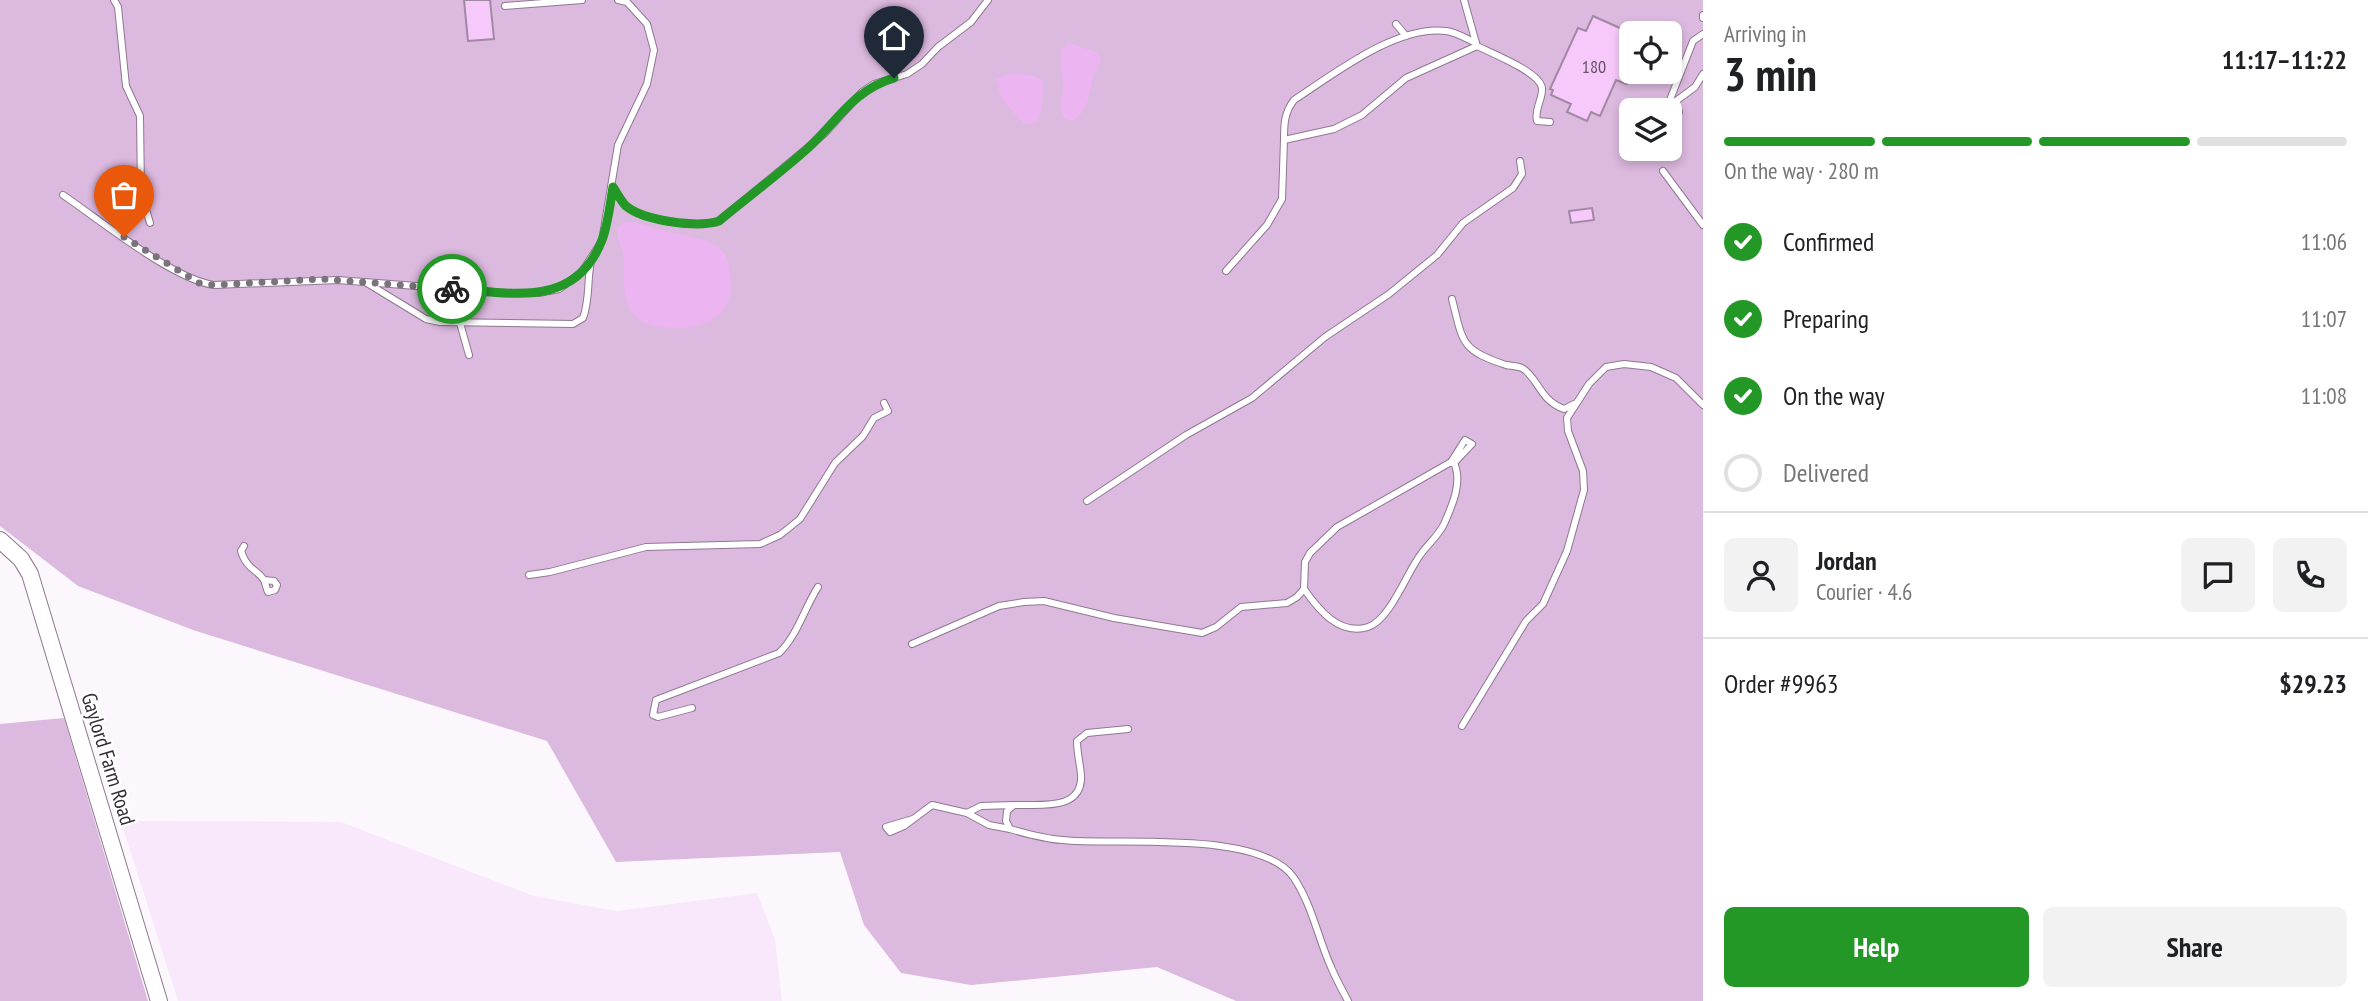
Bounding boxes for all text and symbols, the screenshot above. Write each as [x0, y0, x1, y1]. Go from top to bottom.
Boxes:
pin [864, 6, 924, 78]
icon: home [875, 17, 913, 55]
text: Arriving in [1724, 19, 1806, 48]
map controls [1619, 21, 1682, 161]
button: locate [1619, 21, 1682, 84]
text: 11:17–11:22 [2222, 43, 2347, 76]
text: 3 min [1724, 44, 1817, 104]
house number: 180 [1582, 55, 1606, 78]
button: layers [1619, 98, 1682, 161]
text: On the way · 280 m [1724, 156, 1879, 185]
pin [94, 165, 154, 237]
icon: bag [105, 176, 143, 214]
icon: check [1724, 223, 1762, 261]
text: Confirmed [1783, 225, 1874, 258]
text: 11:06 [2301, 227, 2347, 256]
courier [417, 254, 487, 324]
icon: bike [433, 270, 471, 308]
icon: check [1724, 300, 1762, 338]
text: Preparing [1783, 302, 1869, 335]
text: 11:07 [2301, 304, 2347, 333]
icon: check [1724, 377, 1762, 415]
text: On the way [1783, 379, 1885, 412]
text: 11:08 [2301, 381, 2347, 410]
text: Delivered [1783, 456, 1869, 489]
button: person [1724, 538, 1798, 612]
button: chat [2181, 538, 2255, 612]
button: phone [2273, 538, 2347, 612]
text: Jordan [1816, 544, 1877, 577]
text: Courier · 4.6 [1816, 577, 1912, 606]
text: Order #9963 [1724, 667, 1839, 700]
text: $29.23 [2279, 667, 2347, 700]
street label: Gaylord Farm Road [76, 690, 141, 828]
button: Help [1724, 907, 2029, 987]
button: Share [2043, 907, 2347, 987]

